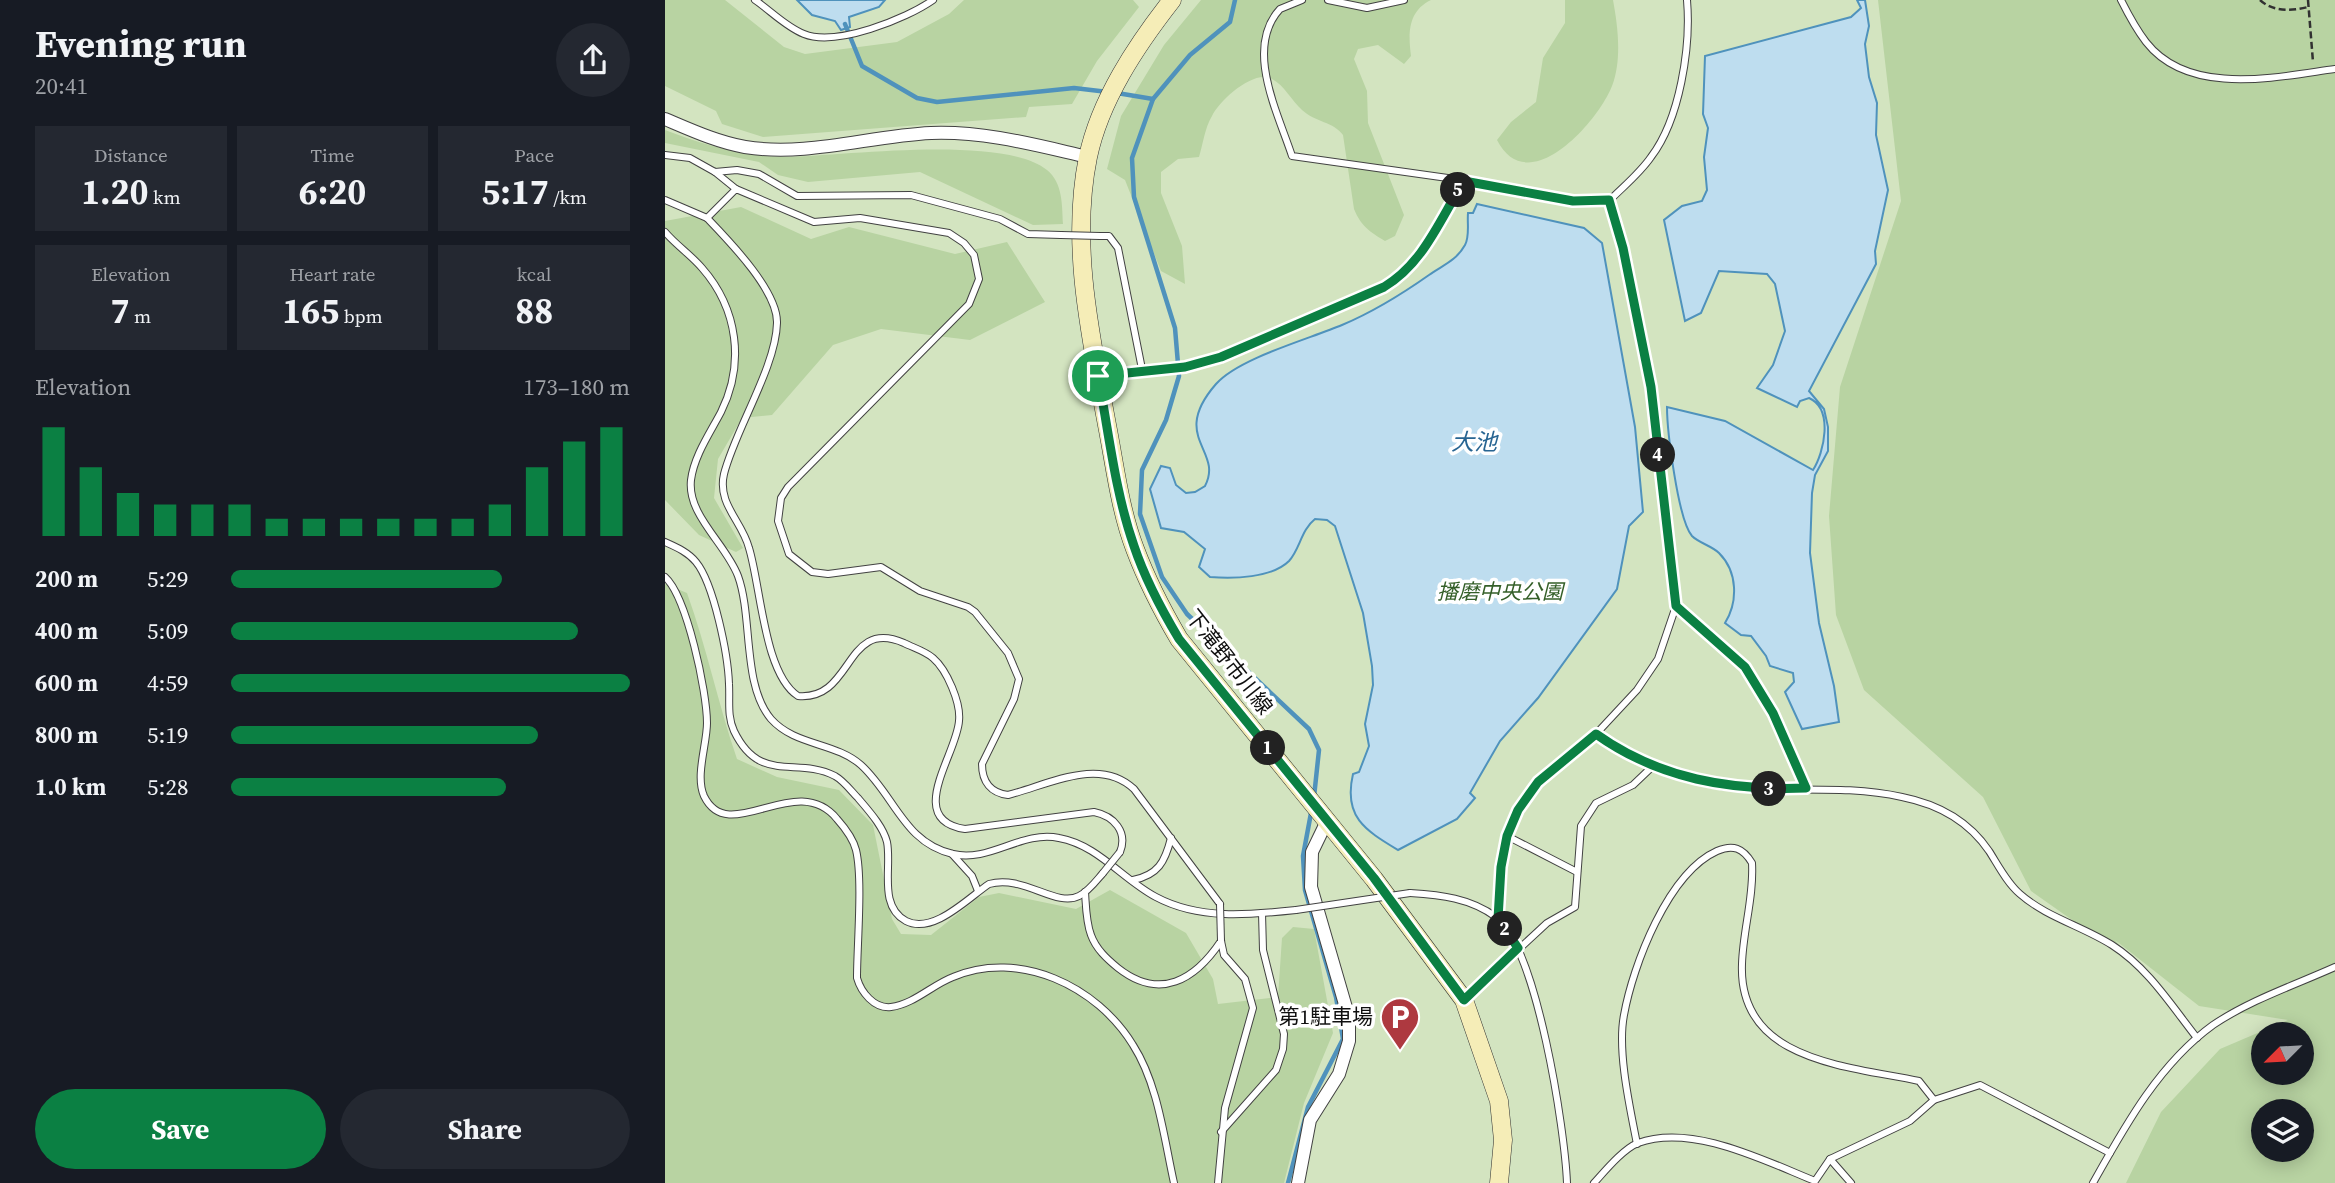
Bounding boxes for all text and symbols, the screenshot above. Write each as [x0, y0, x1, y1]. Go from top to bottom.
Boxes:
text: Evening run [35, 18, 247, 70]
button: share [556, 23, 630, 97]
text: 20:41 [35, 70, 88, 102]
text: Distance [94, 142, 168, 168]
text: Time [311, 142, 354, 168]
text: Pace [514, 142, 554, 168]
text: 1.20 [81, 168, 149, 216]
text: 6:20 [299, 168, 366, 216]
text: 5:17 [481, 168, 549, 216]
pin: 5 [1441, 172, 1475, 208]
text: 5 [1452, 176, 1463, 202]
text: km [149, 184, 181, 210]
text: /km [549, 184, 587, 210]
text: Elevation [91, 261, 171, 287]
text: Heart rate [289, 261, 376, 287]
text: kcal [517, 261, 551, 287]
text: 7 [111, 287, 130, 335]
text: 165 [282, 287, 339, 335]
text: 88 [515, 287, 553, 335]
text: m [130, 303, 151, 329]
text: bpm [339, 303, 383, 329]
pin [1068, 346, 1128, 406]
icon: arrive [1079, 357, 1117, 395]
text: Elevation [35, 371, 131, 403]
text: 173–180 m [523, 371, 630, 403]
water label: 大池 [1451, 426, 1499, 458]
pin: 4 [1641, 438, 1675, 472]
text: 4 [1652, 441, 1663, 467]
text: 200 m [35, 563, 98, 595]
text: 5:29 [147, 563, 188, 595]
park label: 播磨中央公園 [1437, 577, 1566, 606]
street label: 下滝野市川線 [1179, 603, 1280, 720]
text: 400 m [35, 615, 98, 647]
text: 5:09 [147, 615, 188, 647]
text: 600 m [35, 667, 98, 699]
text: 4:59 [147, 667, 188, 699]
text: 800 m [35, 719, 98, 751]
text: 5:19 [147, 719, 188, 751]
pin: 1 [1251, 730, 1285, 766]
text: 1 [1262, 734, 1273, 760]
text: 1.0 km [35, 771, 106, 803]
text: 5:28 [147, 771, 188, 803]
pin: 3 [1751, 772, 1787, 806]
text: 3 [1763, 775, 1774, 801]
pin: 2 [1487, 912, 1523, 946]
text: 2 [1499, 915, 1510, 941]
parking icon: 第1駐車場 [1379, 996, 1421, 1051]
place label: 第1駐車場 [1279, 1002, 1373, 1031]
north arrow [2251, 1022, 2313, 1085]
map controls [2251, 1022, 2314, 1162]
button: Save [35, 1089, 326, 1169]
button: Share [340, 1089, 630, 1169]
button: layers [2251, 1099, 2314, 1162]

